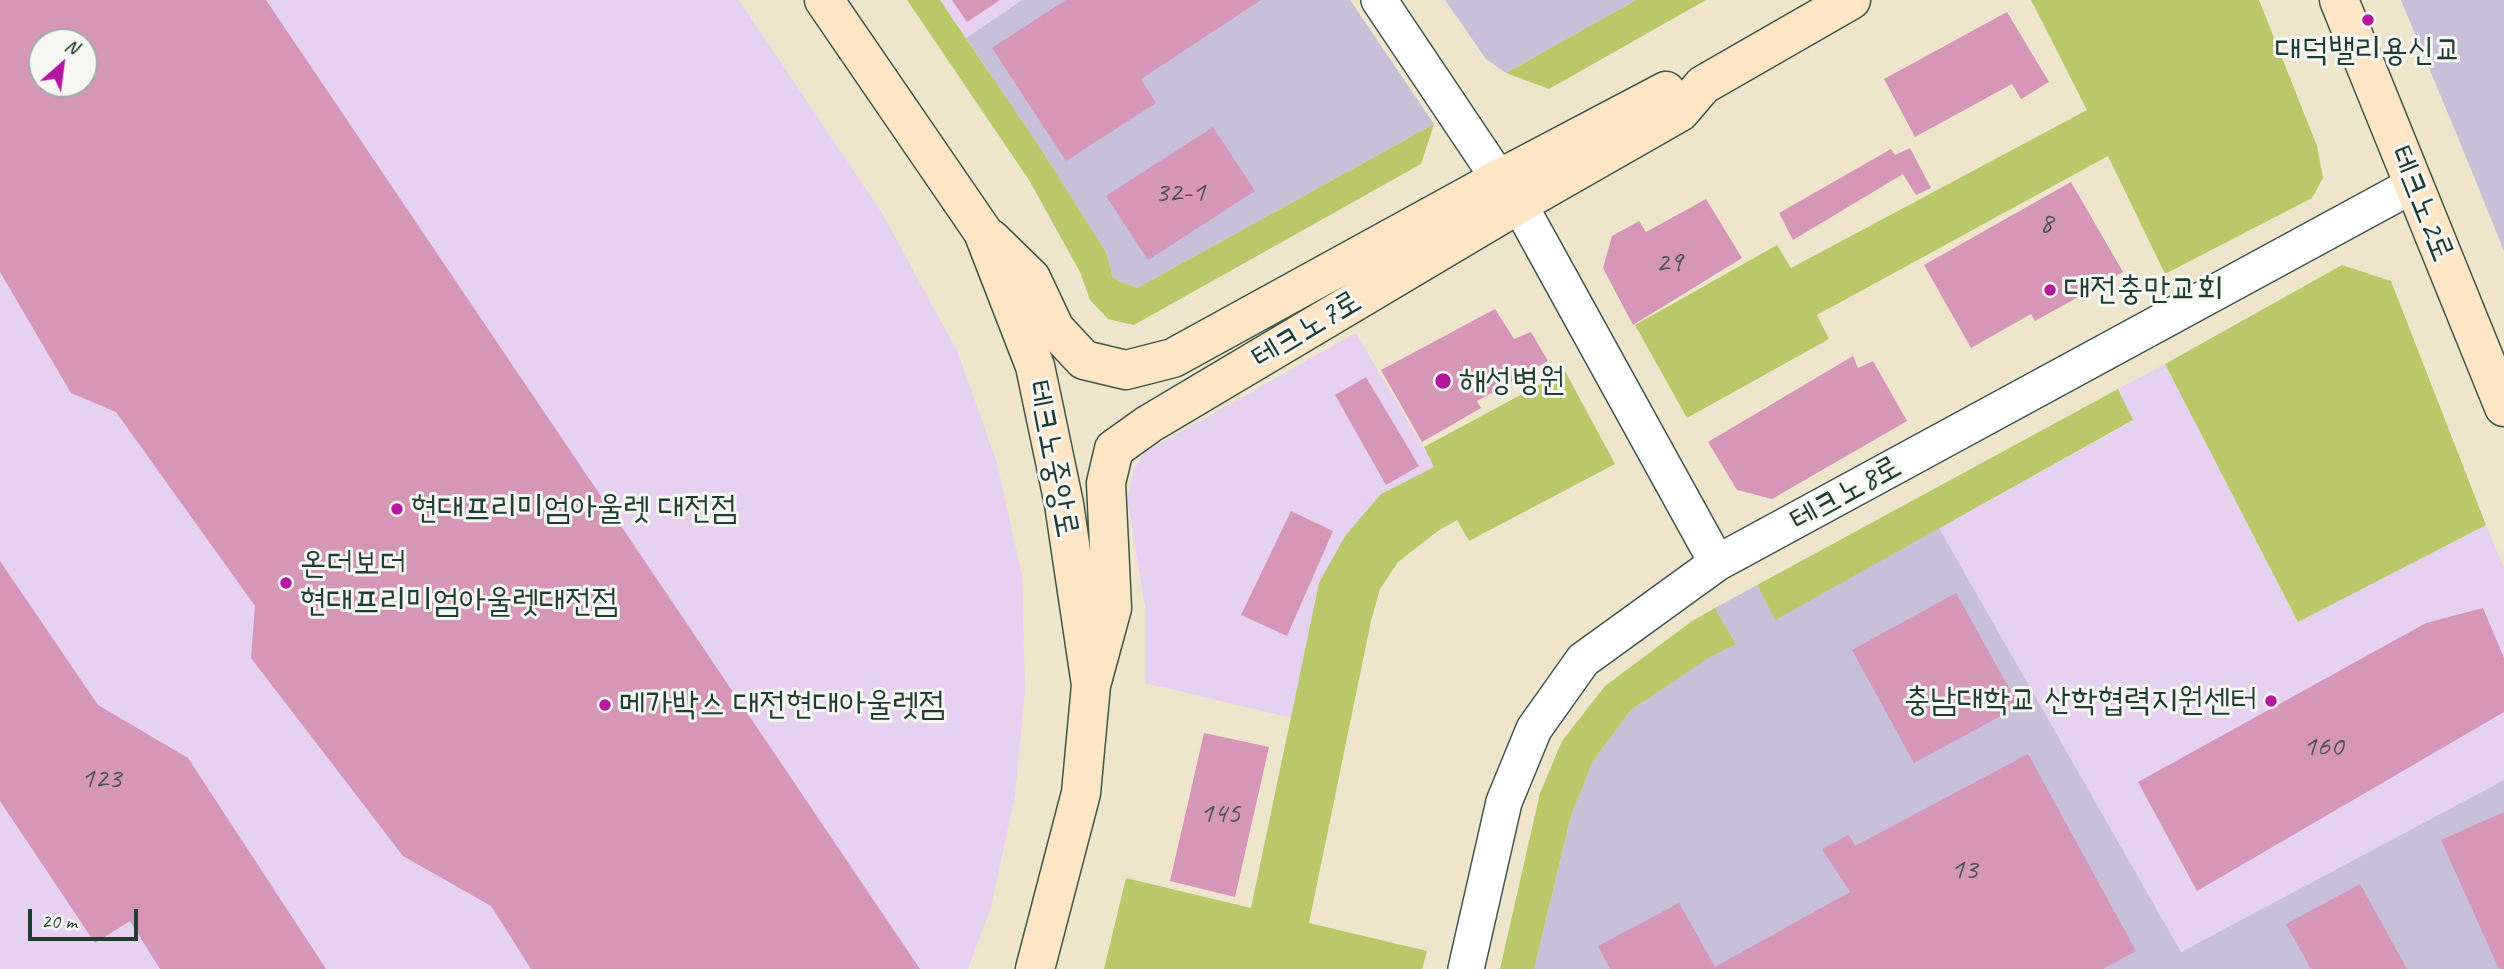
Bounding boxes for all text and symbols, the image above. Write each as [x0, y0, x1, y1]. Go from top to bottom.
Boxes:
marker: 대덕밸리용신교 [2360, 12, 2376, 28]
north arrow [28, 28, 98, 98]
place label: 대덕밸리용신교 [2275, 31, 2461, 71]
text: N [61, 33, 83, 60]
street label: 테크노2로 [2380, 140, 2462, 268]
house number: 32-1 [1155, 175, 1205, 211]
house number: 8 [2039, 206, 2053, 242]
house number: 29 [1656, 245, 1682, 281]
place label: 대전충만교회 [2064, 270, 2223, 310]
street label: 테크노7로 [1245, 282, 1369, 378]
marker: 대전충만교회 [2042, 282, 2058, 298]
place label: 해성병원 [1459, 361, 1565, 401]
marker: 해성병원 [1433, 371, 1453, 391]
street label: 테크노중앙로 [1017, 377, 1087, 541]
street label: 테크노8로 [1783, 447, 1909, 541]
place label: 현대프리미엄아울렛 대전점 [411, 489, 738, 529]
marker: 현대프리미엄아울렛 대전점 [389, 501, 405, 517]
place label: 온더보더 현대프리미엄아울렛대전점 [300, 544, 619, 622]
marker: 온더보더 현대프리미엄아울렛대전점 [278, 575, 294, 591]
place label: 충남대학교 산학협력지원센터 [1904, 681, 2257, 721]
place label: 메가박스 대전현대아울렛점 [619, 685, 946, 725]
marker: 충남대학교 산학협력지원센터 [2263, 693, 2279, 709]
marker: 메가박스 대전현대아울렛점 [597, 697, 613, 713]
house number: 160 [2303, 729, 2343, 765]
house number: 123 [81, 761, 121, 797]
house number: 145 [1200, 796, 1240, 832]
house number: 13 [1951, 852, 1977, 888]
scale bar [32, 895, 142, 939]
text: 20 m [41, 908, 77, 934]

